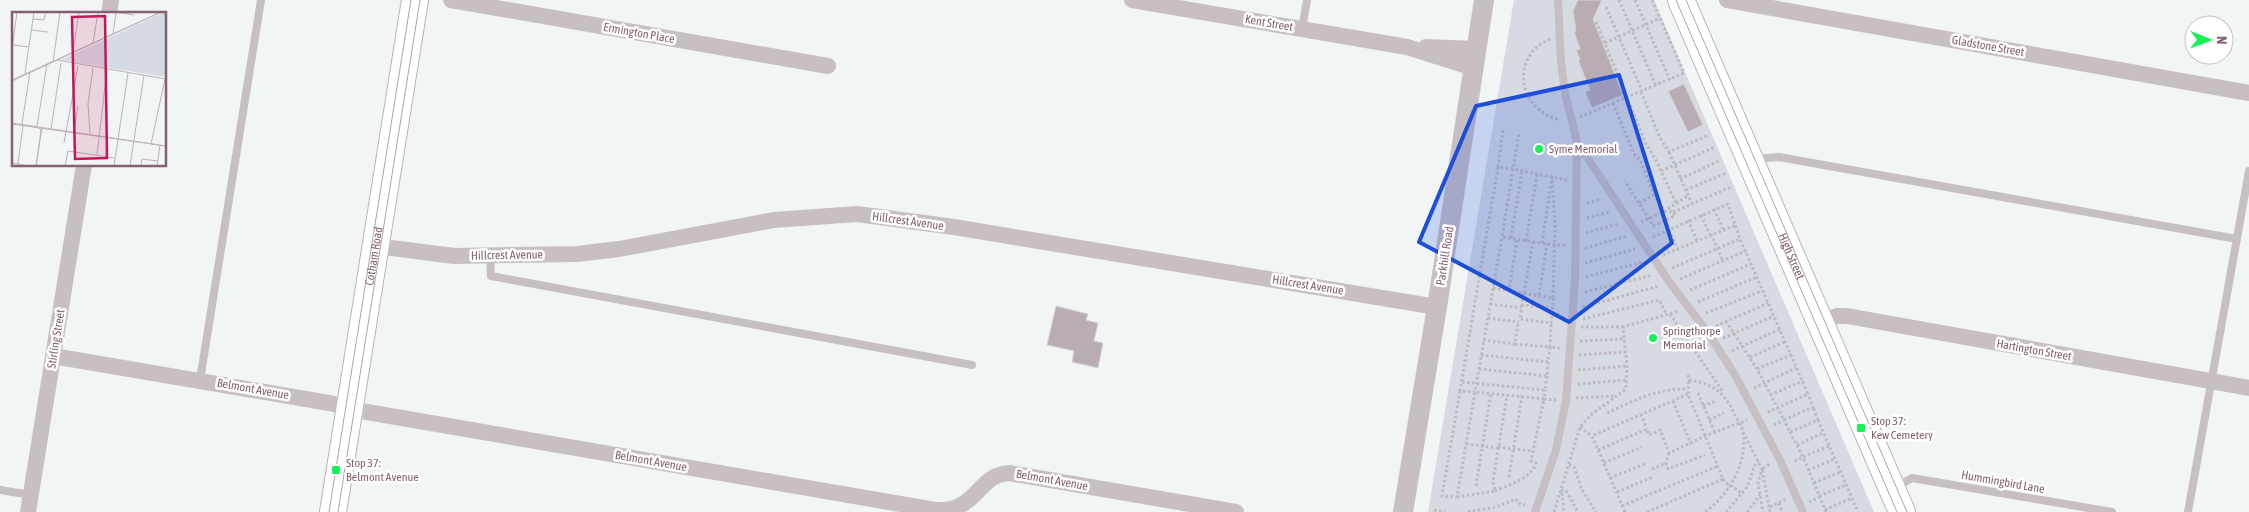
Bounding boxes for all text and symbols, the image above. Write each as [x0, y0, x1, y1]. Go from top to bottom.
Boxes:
inset map [12, 12, 166, 166]
street label: Kent Street [1244, 12, 1295, 34]
north arrow [2184, 15, 2234, 65]
street label: Ermington Place [602, 20, 676, 46]
street label: Gladstone Street [1951, 33, 2026, 59]
text: N [2214, 36, 2230, 44]
place label: Syme Memorial [1549, 142, 1618, 156]
marker: Syme Memorial [1533, 143, 1545, 155]
street label: Hillcrest Avenue [871, 209, 945, 233]
street label: Parkhill Road [1433, 225, 1457, 287]
street label: Cotham Road [362, 226, 386, 287]
street label: High Street [1775, 231, 1808, 282]
street label: Hillcrest Avenue [471, 247, 543, 263]
street label: Hillcrest Avenue [1271, 272, 1345, 298]
street label: Stirling Street [44, 308, 68, 370]
place label: Springthorpe Memorial [1663, 324, 1721, 352]
marker: Springthorpe Memorial [1647, 332, 1659, 344]
street label: Hartington Street [1995, 337, 2073, 364]
street label: Belmont Avenue [216, 376, 290, 402]
place label: Stop 37: Kew Cemetery [1871, 414, 1933, 442]
marker: Stop 37: Kew Cemetery [1855, 422, 1867, 434]
street label: Belmont Avenue [614, 448, 688, 474]
place label: Stop 37: Belmont Avenue [346, 456, 419, 484]
marker: Stop 37: Belmont Avenue [330, 464, 342, 476]
street label: Belmont Avenue [1015, 467, 1089, 493]
street label: Hummingbird Lane [1960, 468, 2046, 496]

